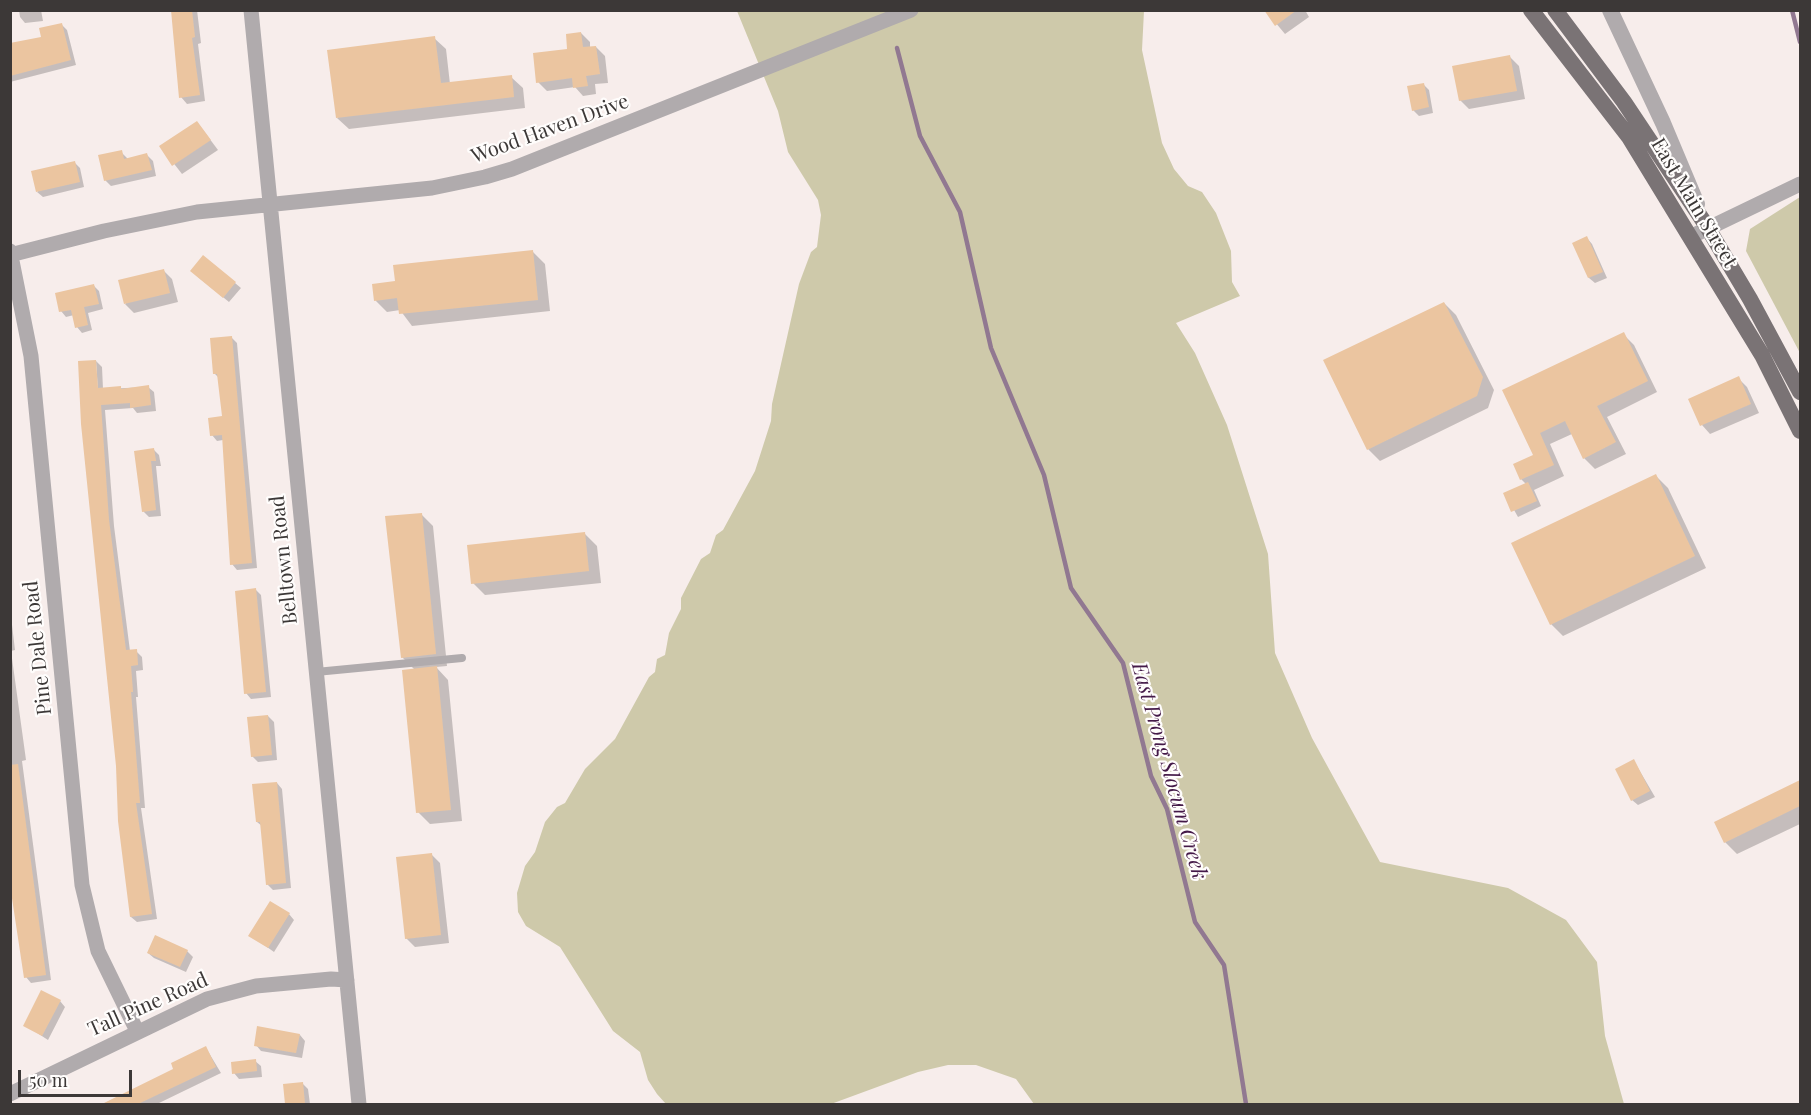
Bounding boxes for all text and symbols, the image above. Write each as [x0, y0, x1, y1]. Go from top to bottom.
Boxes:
street label: Wood Haven Drive [468, 89, 632, 169]
street label: East Main Street [1646, 134, 1742, 272]
street label: Belltown Road [265, 494, 303, 626]
street label: Pine Dale Road [19, 580, 57, 716]
water label: East Prong Slocum Creek [1126, 660, 1212, 882]
street label: Tall Pine Road [84, 968, 212, 1042]
scale bar [21, 1058, 135, 1096]
text: 50 m [29, 1068, 68, 1092]

